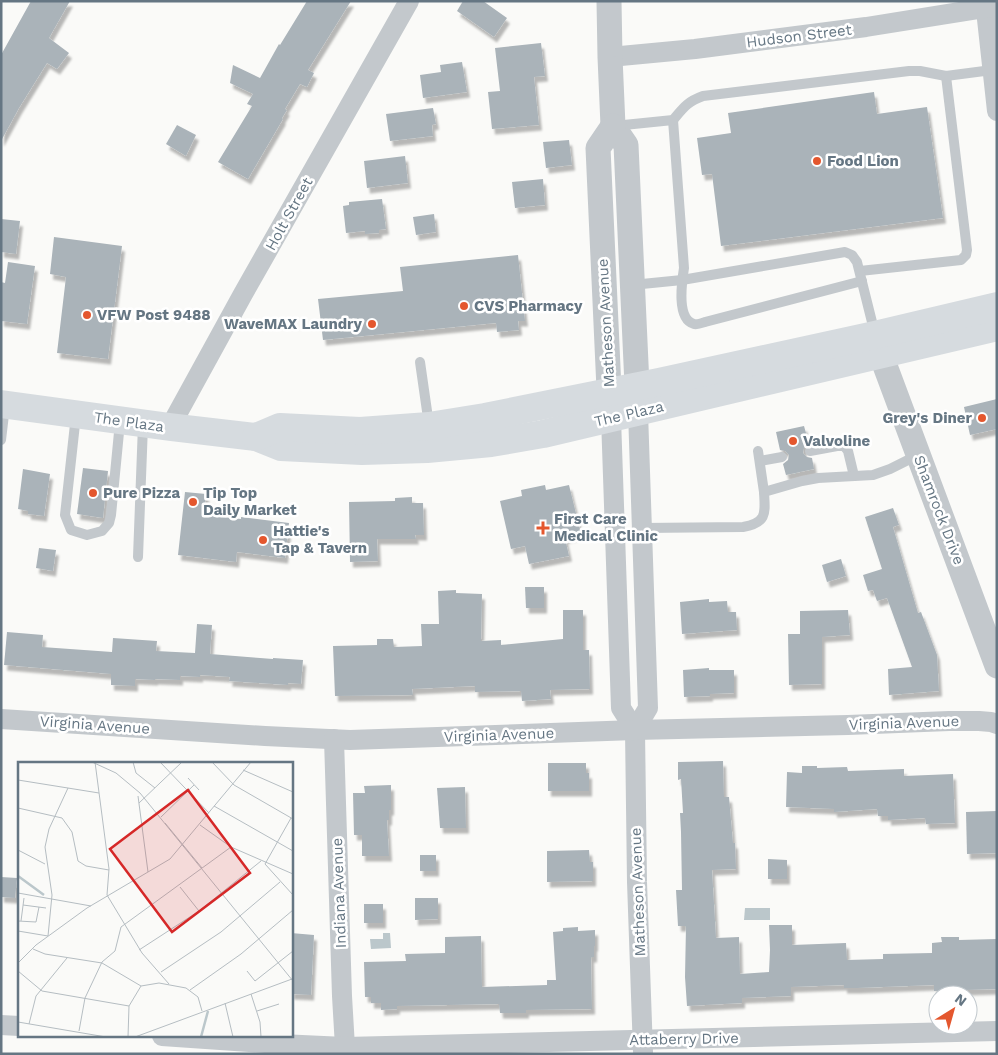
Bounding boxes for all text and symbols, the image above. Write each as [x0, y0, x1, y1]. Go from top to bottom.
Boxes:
street label: Hudson Street [745, 21, 853, 51]
place label: Food Lion [827, 152, 899, 170]
marker: Food Lion [811, 155, 823, 167]
street label: Holt Street [262, 174, 317, 254]
street label: Matheson Avenue [594, 258, 618, 388]
place label: CVS Pharmacy [474, 297, 583, 315]
marker: CVS Pharmacy [458, 300, 470, 312]
place label: VFW Post 9488 [97, 306, 211, 324]
marker: VFW Post 9488 [81, 309, 93, 321]
place label: WaveMAX Laundry [224, 315, 363, 333]
marker: WaveMAX Laundry [366, 318, 378, 330]
street label: The Plaza [593, 397, 666, 431]
street label: The Plaza [93, 408, 166, 436]
place label: Grey's Diner [882, 409, 973, 427]
marker: Grey's Diner [976, 412, 988, 424]
place label: Valvoline [803, 432, 871, 450]
marker: Valvoline [787, 435, 799, 447]
street label: Shamrock Drive [910, 453, 968, 567]
place label: Pure Pizza [103, 484, 180, 502]
place label: Tip Top Daily Market [203, 484, 297, 519]
marker: Pure Pizza [87, 487, 99, 499]
marker: Tip Top Daily Market [187, 496, 199, 508]
place label: First Care Medical Clinic [554, 510, 658, 545]
marker: First Care Medical Clinic [536, 521, 550, 535]
place label: Hattie's Tap & Tavern [273, 522, 367, 557]
marker: Hattie's Tap & Tavern [257, 534, 269, 546]
street label: Virginia Avenue [39, 712, 151, 738]
street label: Virginia Avenue [849, 712, 959, 734]
street label: Virginia Avenue [444, 724, 554, 746]
inset map [18, 762, 292, 1038]
street label: Matheson Avenue [627, 827, 649, 957]
street label: Indiana Avenue [328, 837, 350, 949]
north arrow [928, 985, 978, 1035]
text: N [952, 990, 970, 1009]
street label: Attaberry Drive [629, 1029, 739, 1049]

